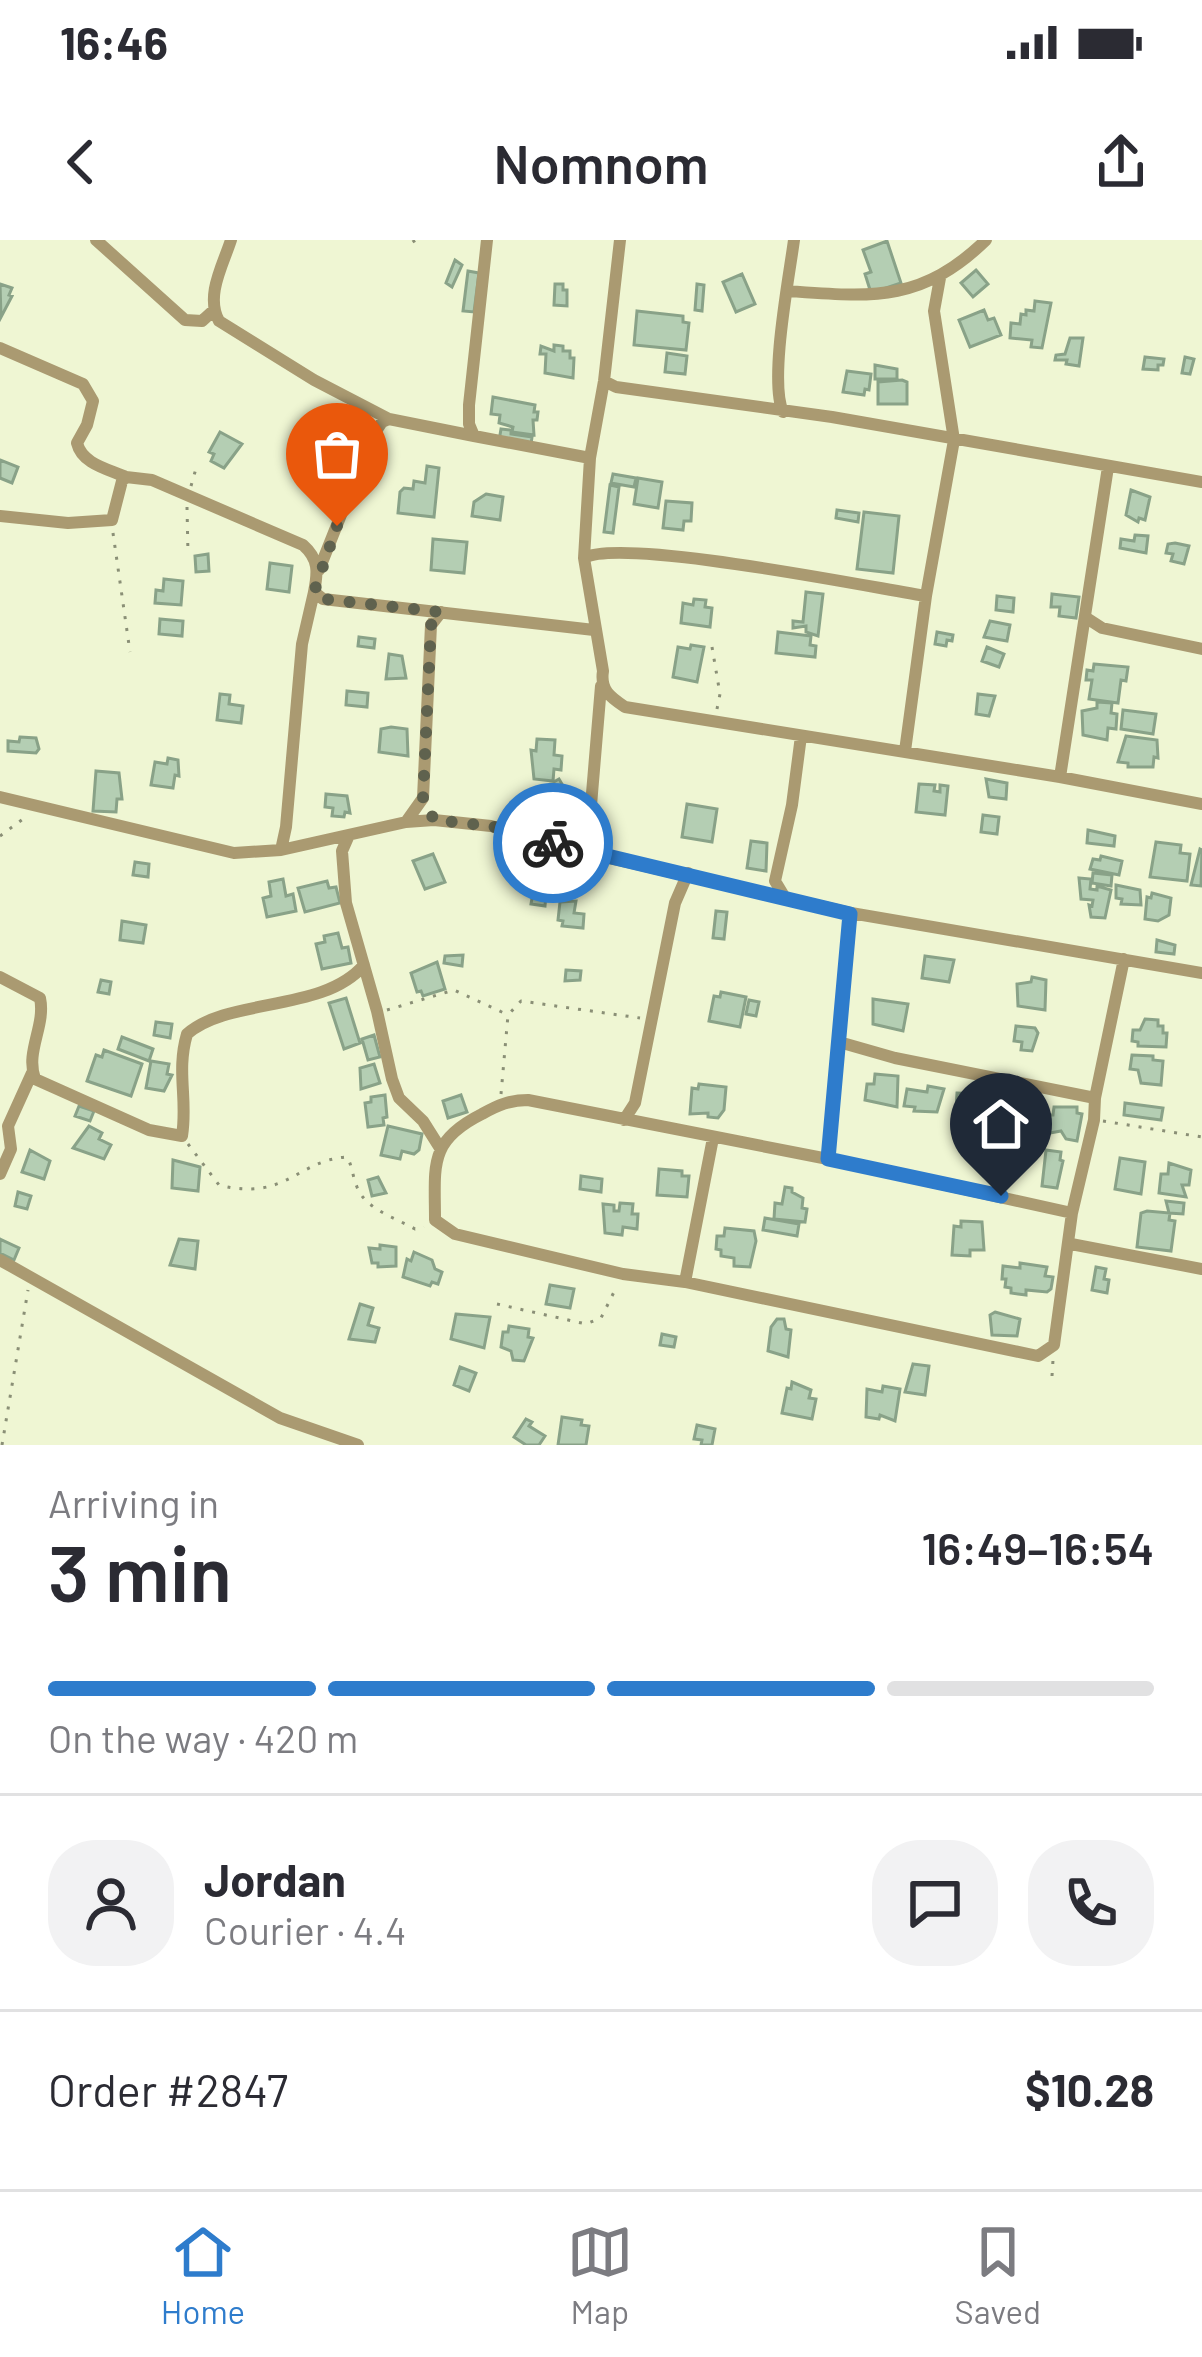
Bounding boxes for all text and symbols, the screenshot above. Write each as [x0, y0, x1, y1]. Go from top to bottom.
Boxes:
text: 16:46 [60, 15, 168, 69]
icon: back [48, 129, 114, 195]
icon: share [1088, 129, 1154, 195]
text: Nomnom [494, 130, 708, 195]
pin [286, 403, 388, 526]
icon: bag [304, 421, 370, 487]
courier [493, 783, 613, 903]
icon: bike [520, 810, 586, 876]
pin [950, 1073, 1052, 1196]
icon: home [968, 1091, 1034, 1157]
text: Arriving in [48, 1479, 219, 1526]
text: 16:49–16:54 [921, 1520, 1154, 1574]
text: 3 min [48, 1524, 232, 1618]
text: On the way · 420 m [48, 1714, 358, 1761]
button: person [48, 1840, 174, 1966]
button: chat [872, 1840, 998, 1966]
button: phone [1028, 1840, 1154, 1966]
text: Jordan [204, 1852, 346, 1906]
text: Courier · 4.4 [204, 1906, 407, 1953]
text: Order #2847 [48, 2062, 288, 2116]
text: $10.28 [1025, 2062, 1154, 2116]
tab: Home [161, 2219, 245, 2331]
tab: Map [567, 2219, 633, 2331]
tab: Saved [955, 2219, 1041, 2331]

